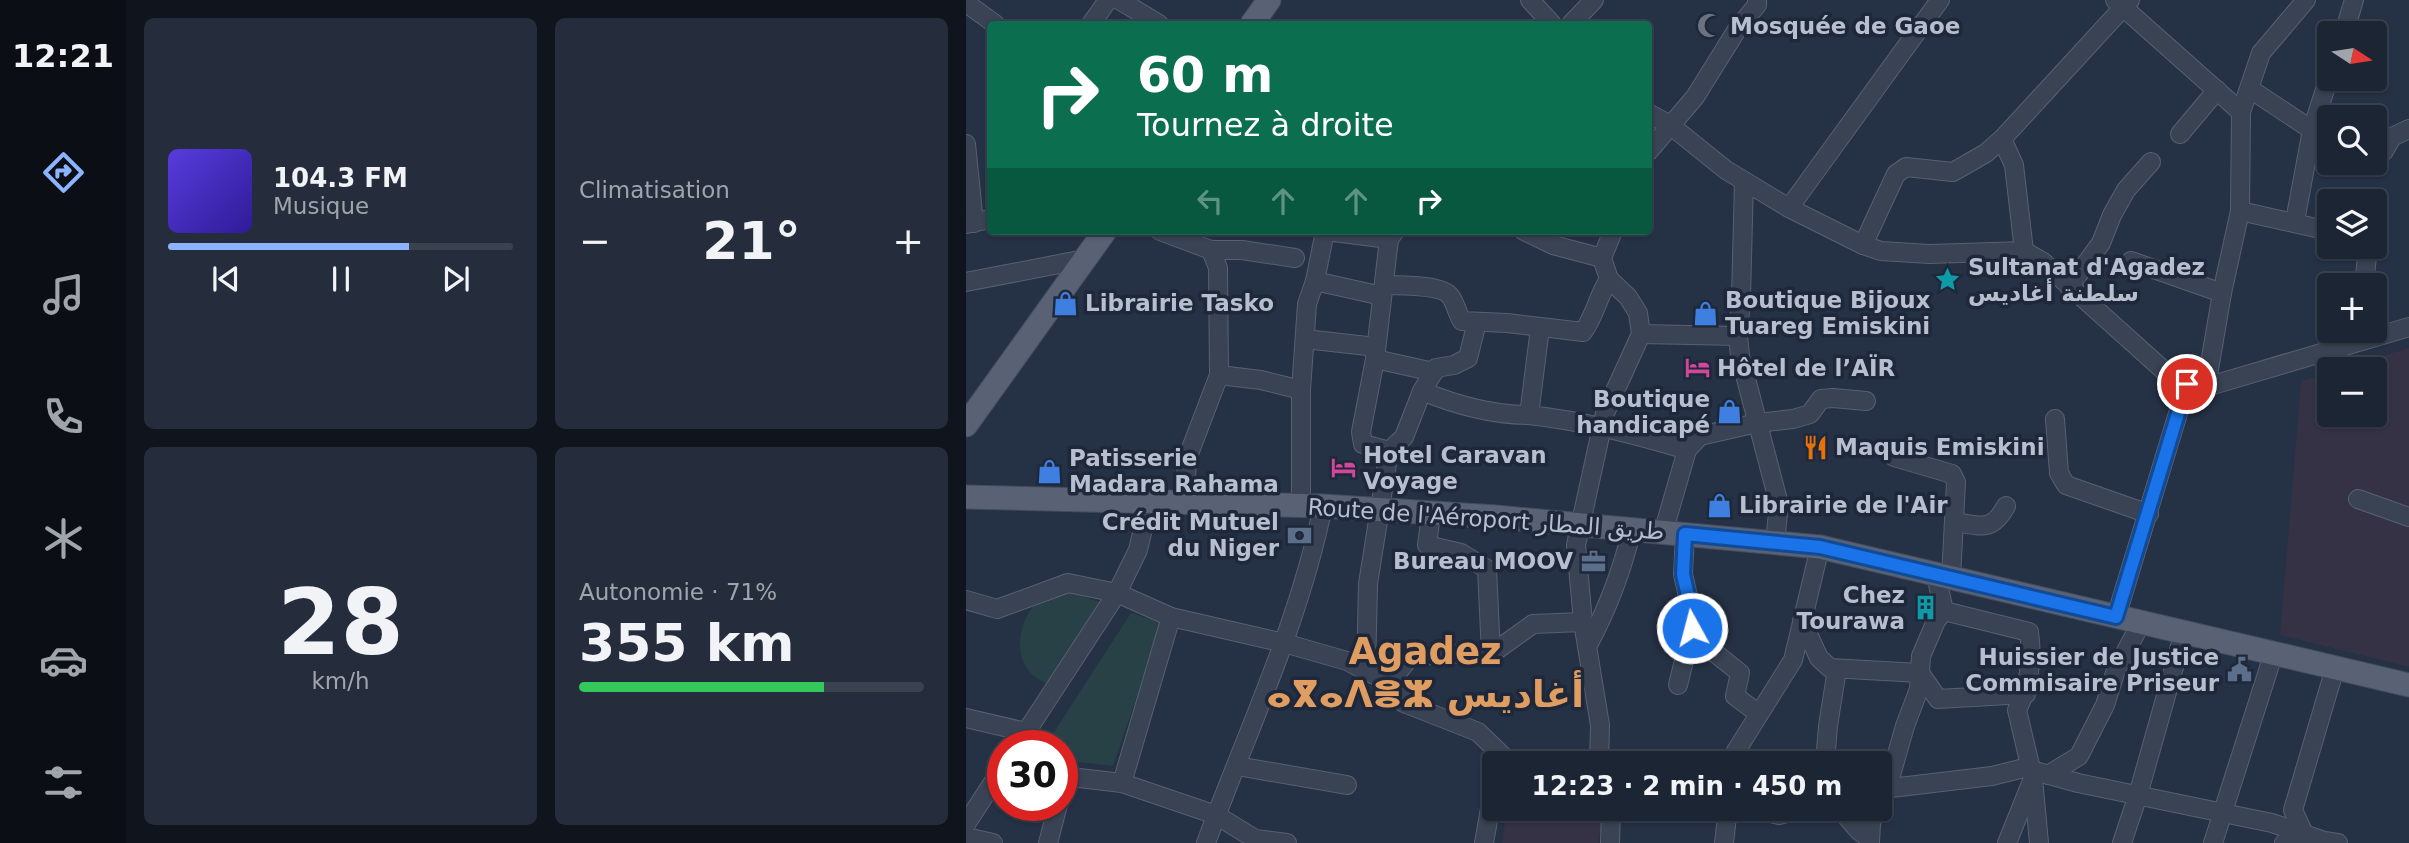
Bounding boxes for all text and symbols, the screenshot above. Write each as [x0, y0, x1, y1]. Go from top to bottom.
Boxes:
mosque icon: Mosquée de Gaoe [1696, 12, 1724, 40]
place label: Mosquée de Gaoe [1730, 13, 1960, 39]
north arrow [2317, 21, 2387, 91]
map controls [2317, 21, 2387, 427]
text: 12:21 [12, 37, 114, 75]
text: 60 m [1137, 47, 1273, 104]
icon: right [1022, 49, 1113, 140]
button: search [2317, 105, 2387, 175]
text: Tournez à droite [1137, 106, 1394, 144]
icon: directions [39, 148, 88, 197]
text: 104.3 FM [273, 163, 408, 193]
text: Climatisation [579, 177, 730, 203]
icon: left [1191, 182, 1229, 220]
icon: ahead [1264, 182, 1302, 220]
icon: ahead [1337, 182, 1375, 220]
icon: right [1410, 182, 1448, 220]
button: layers [2317, 189, 2387, 259]
text: Musique [273, 193, 369, 219]
text: 21° [702, 211, 801, 271]
text: − [579, 219, 611, 263]
text: + [892, 219, 924, 263]
place label: Sultanat d'Agadez سلطنة أغاديس [1968, 254, 2205, 306]
icon: previous [207, 260, 245, 298]
icon: pause [322, 260, 360, 298]
icon: next [437, 260, 475, 298]
place icon: Sultanat d'Agadez سلطنة أغاديس [1934, 266, 1962, 294]
icon: music [39, 270, 88, 319]
button: + [2317, 273, 2387, 343]
place label: Boutique Bijoux Tuareg Emiskini [1725, 287, 1931, 339]
shop icon: Librairie Tasko [1051, 289, 1079, 317]
place label: Librairie Tasko [1085, 290, 1274, 316]
shop icon: Boutique Bijoux Tuareg Emiskini [1691, 299, 1719, 327]
hotel icon: Hôtel de l’AÏR [1683, 354, 1711, 382]
place label: Hôtel de l’AÏR [1717, 354, 1896, 381]
pin [2157, 354, 2217, 414]
button: − [2317, 357, 2387, 427]
icon: arrive [2168, 365, 2206, 403]
place label: Boutique handicapé [1576, 386, 1710, 438]
icon: phone [39, 392, 88, 441]
shop icon: Boutique handicapé [1716, 398, 1744, 426]
restaurant icon: Maquis Emiskini [1801, 433, 1829, 461]
place label: Maquis Emiskini [1835, 434, 2045, 460]
place label: Hotel Caravan Voyage [1363, 442, 1547, 494]
place label: Patisserie Madara Rahama [1069, 445, 1279, 497]
hotel icon: Hotel Caravan Voyage [1329, 454, 1357, 482]
shop icon: Patisserie Madara Rahama [1035, 457, 1063, 485]
shop icon: Librairie de l'Air [1705, 491, 1733, 519]
place label: Librairie de l'Air [1739, 492, 1948, 518]
street label: Route de l'Aéroport طريق المطار [1307, 494, 1665, 545]
place label: Crédit Mutuel du Niger [1102, 509, 1280, 561]
icon: climate [39, 514, 88, 563]
bank icon: Crédit Mutuel du Niger [1285, 521, 1313, 549]
office icon: Bureau MOOV [1579, 547, 1607, 575]
place label: Bureau MOOV [1393, 548, 1573, 574]
text: 28 [277, 570, 404, 675]
text: Autonomie · 71% [579, 579, 777, 605]
place label: Chez Tourawa [1797, 582, 1905, 634]
position arrow [1655, 591, 1729, 665]
building icon: Chez Tourawa [1911, 594, 1939, 622]
text: 355 km [579, 613, 794, 673]
district label: Agadez ⴰⴳⴰⴷⴻⵣ أغاديس [1266, 630, 1584, 716]
icon: car [39, 636, 88, 685]
place label: Huissier de Justice Commisaire Priseur [1965, 644, 2220, 696]
public building icon: Huissier de Justice Commisaire Priseur [2225, 656, 2253, 684]
text: km/h [311, 668, 370, 694]
speed limit sign: 30 [987, 730, 1078, 821]
icon: filters [39, 758, 88, 807]
text: 12:23 · 2 min · 450 m [1532, 771, 1842, 801]

